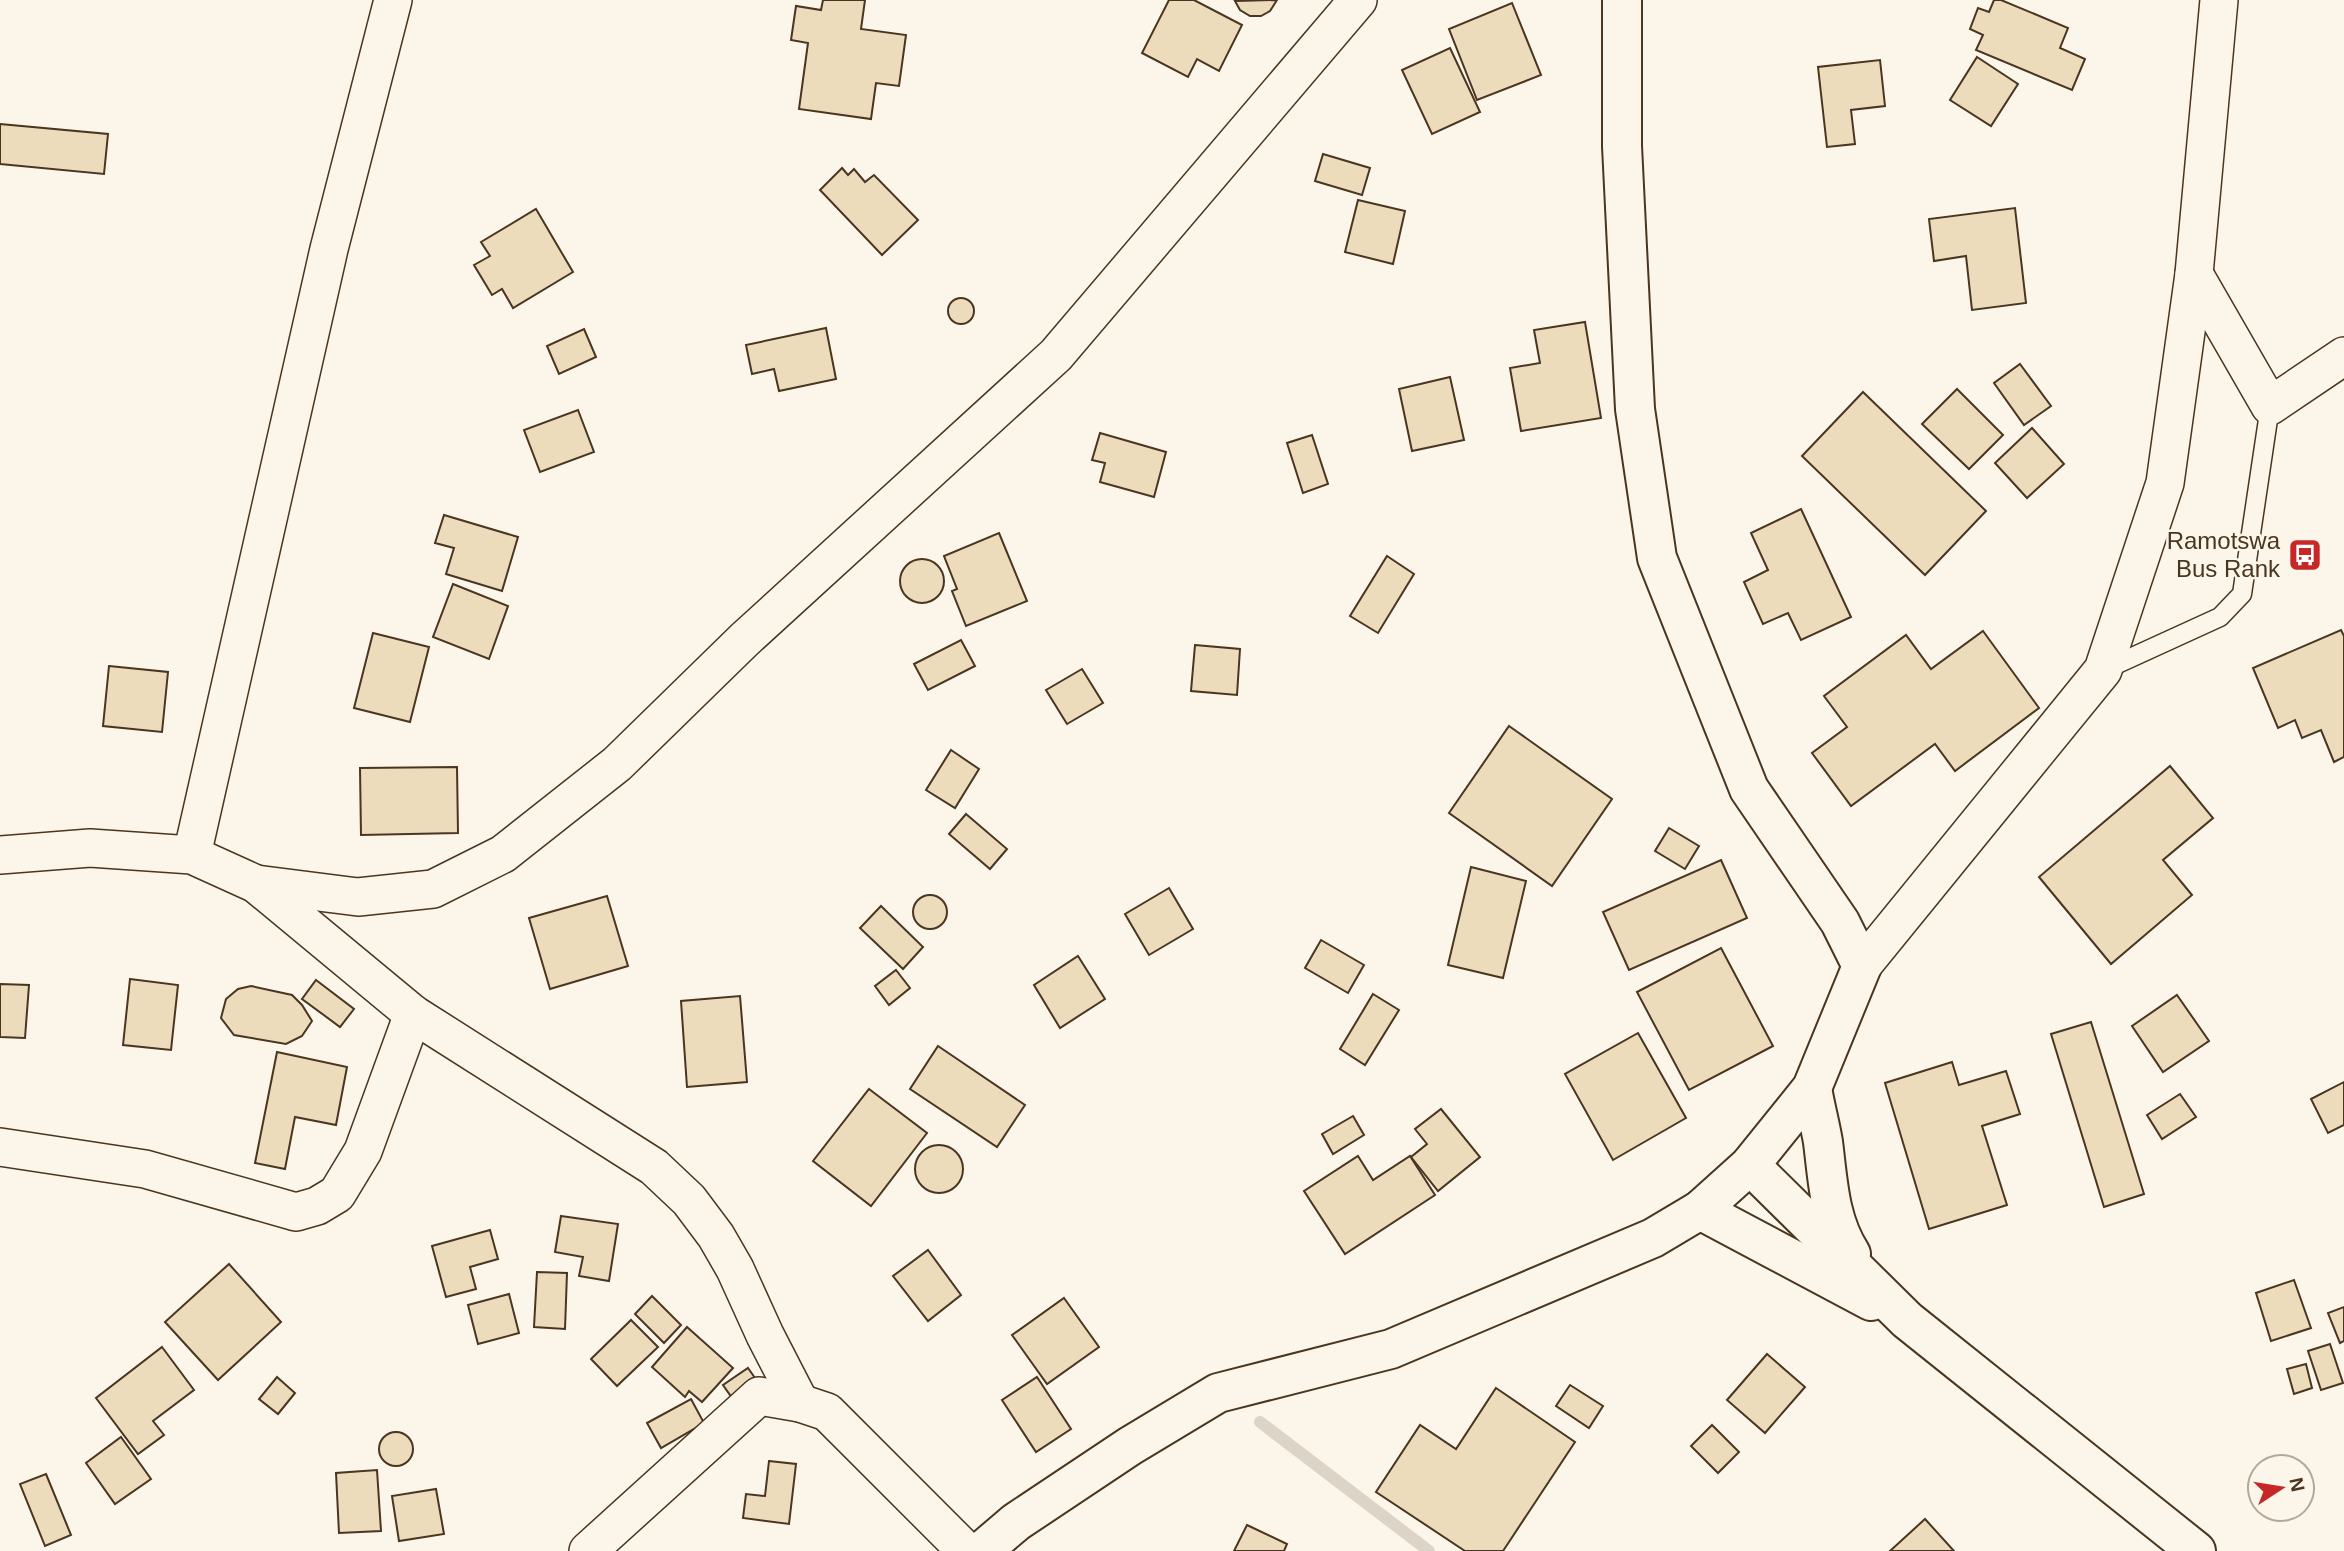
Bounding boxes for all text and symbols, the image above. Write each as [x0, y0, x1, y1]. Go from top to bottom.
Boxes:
place label: Ramotswa Bus Rank [2167, 527, 2281, 582]
bus stop icon: Ramotswa Bus Rank [2286, 536, 2324, 574]
north arrow [2246, 1453, 2316, 1523]
text: N [2285, 1476, 2309, 1493]

